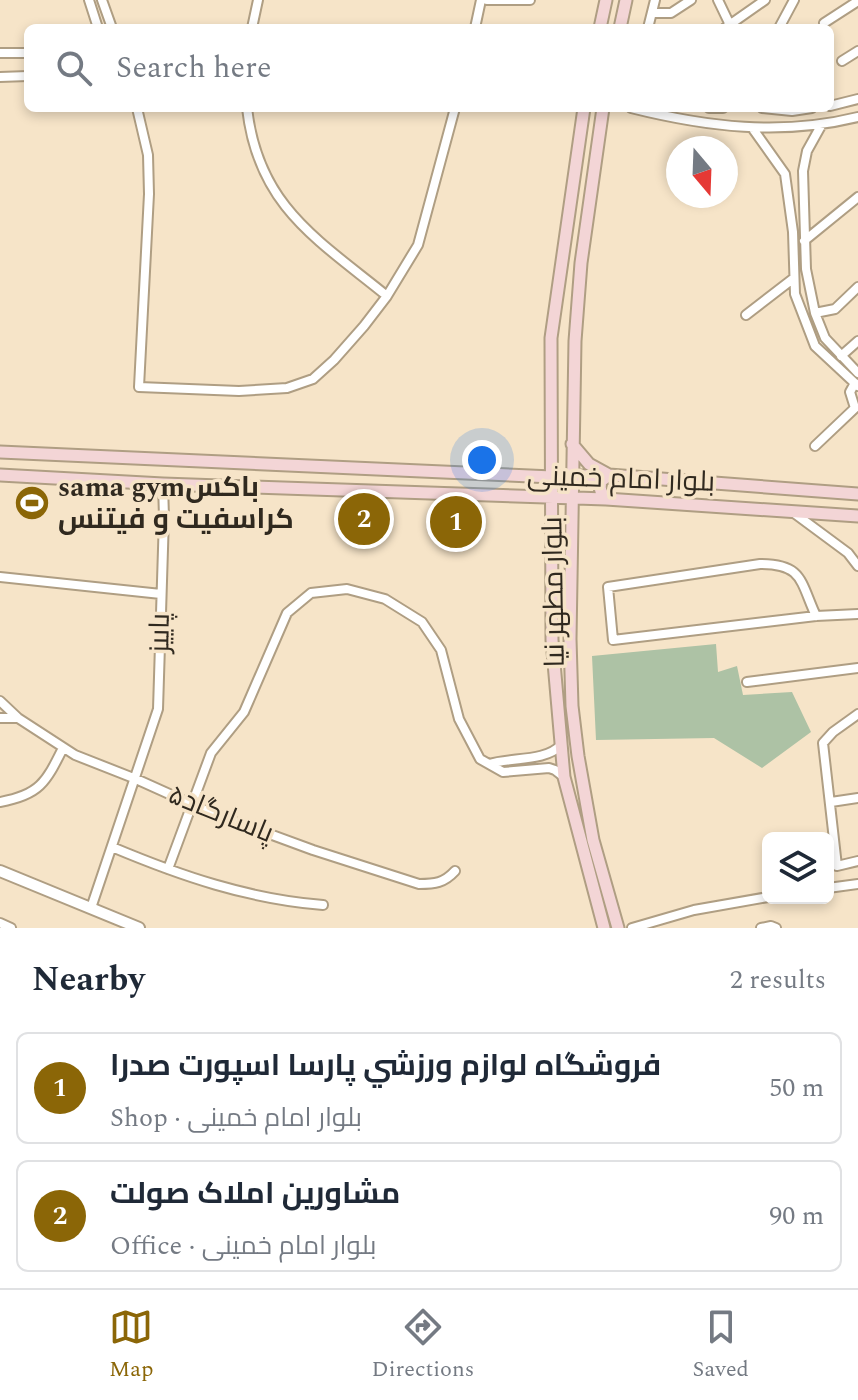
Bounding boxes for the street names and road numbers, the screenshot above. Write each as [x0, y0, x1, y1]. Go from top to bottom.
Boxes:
street label: بلوار امام خمینی [526, 454, 716, 504]
street label: بلوار مطهر نیا [531, 516, 577, 668]
street label: پاییز [138, 612, 182, 655]
street label: پاسارگاد۵ [162, 773, 281, 855]

